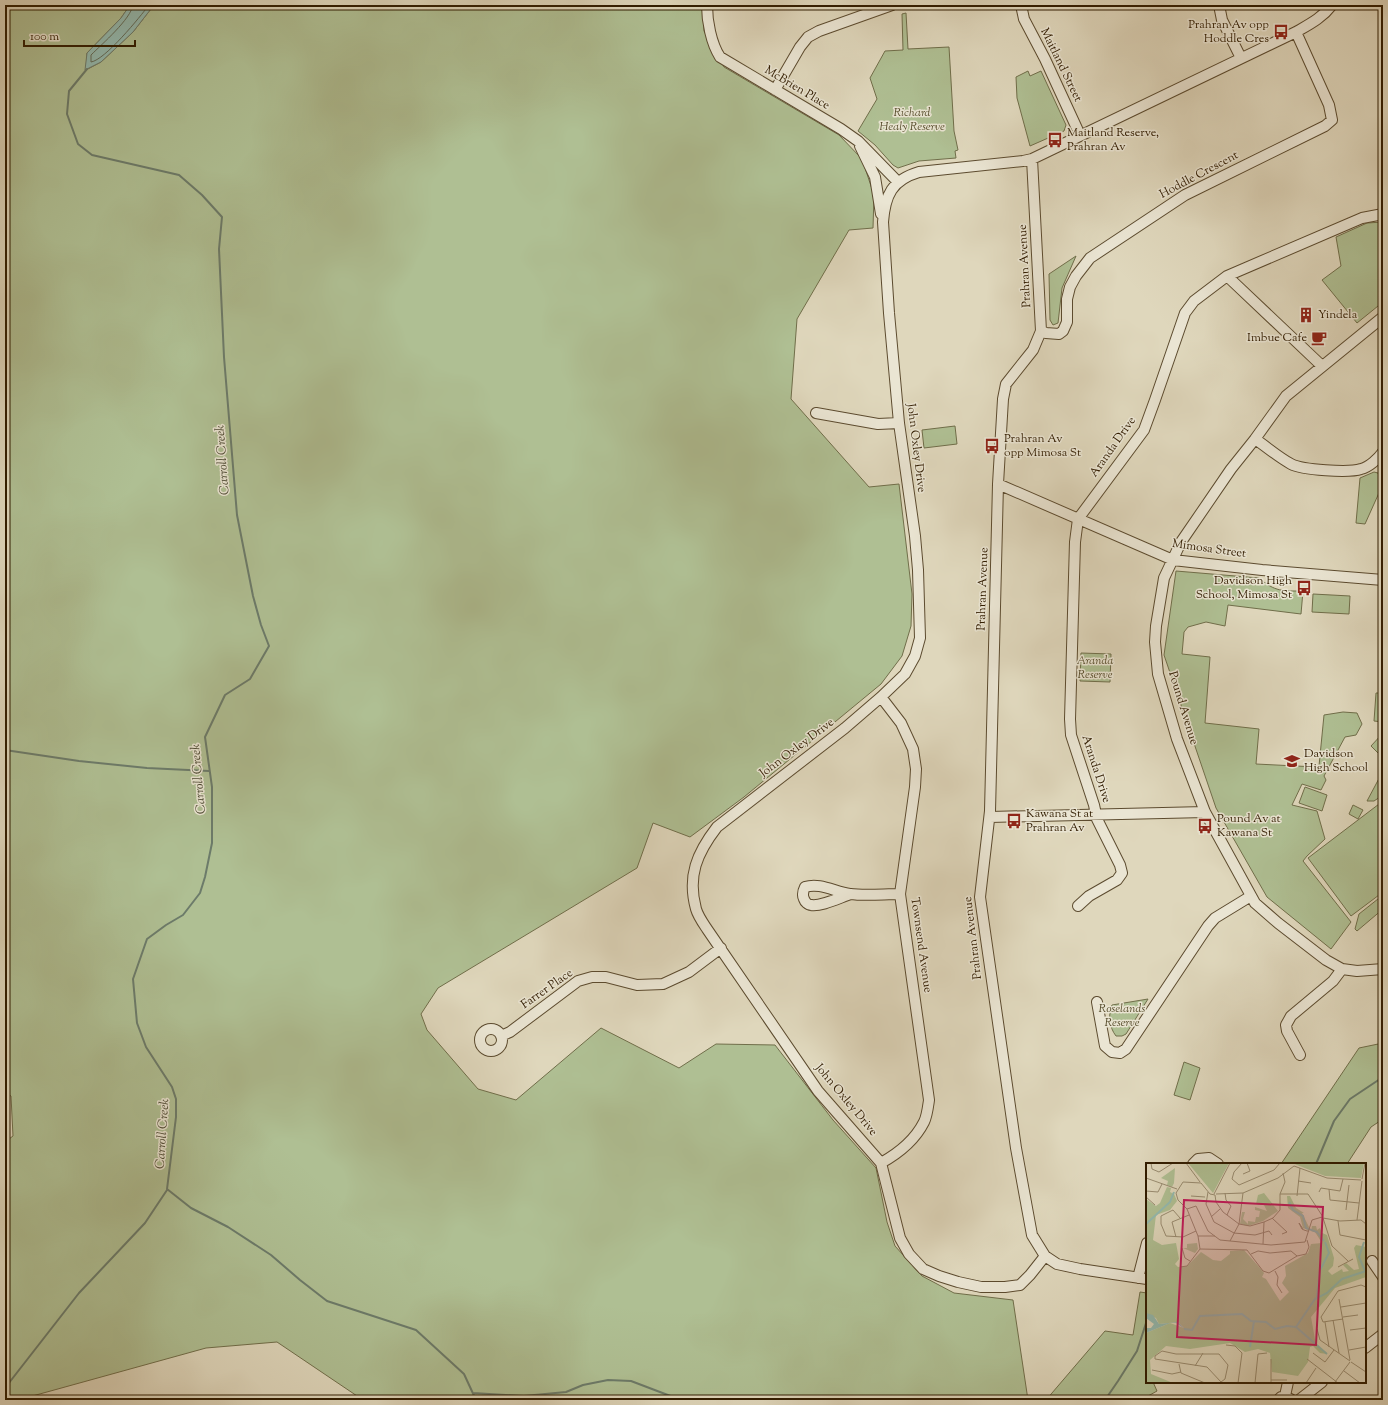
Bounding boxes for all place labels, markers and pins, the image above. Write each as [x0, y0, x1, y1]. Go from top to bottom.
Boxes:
place label: Prahran Av opp Hoddle Cres [1188, 16, 1269, 48]
bus stop icon: Prahran Av opp Hoddle Cres [1272, 23, 1290, 41]
place label: Maitland Reserve, Prahran Av [1067, 124, 1159, 156]
bus stop icon: Maitland Reserve, Prahran Av [1046, 131, 1064, 149]
building icon: Yindela [1297, 306, 1315, 324]
place label: Yindela [1318, 306, 1358, 324]
place label: Imbue Cafe [1247, 329, 1307, 347]
cafe icon: Imbue Cafe [1310, 329, 1328, 347]
place label: Prahran Av opp Mimosa St [1004, 430, 1081, 462]
bus stop icon: Prahran Av opp Mimosa St [983, 437, 1001, 455]
place label: Davidson High School, Mimosa St [1196, 572, 1292, 604]
bus stop icon: Davidson High School, Mimosa St [1295, 579, 1313, 597]
place label: Davidson High School [1304, 745, 1369, 777]
school or university icon: Davidson High School [1283, 752, 1301, 770]
place label: Kawana St at Prahran Av [1026, 805, 1093, 837]
place label: Pound Av at Kawana St [1217, 810, 1280, 842]
bus stop icon: Kawana St at Prahran Av [1005, 812, 1023, 830]
bus stop icon: Pound Av at Kawana St [1196, 817, 1214, 835]

